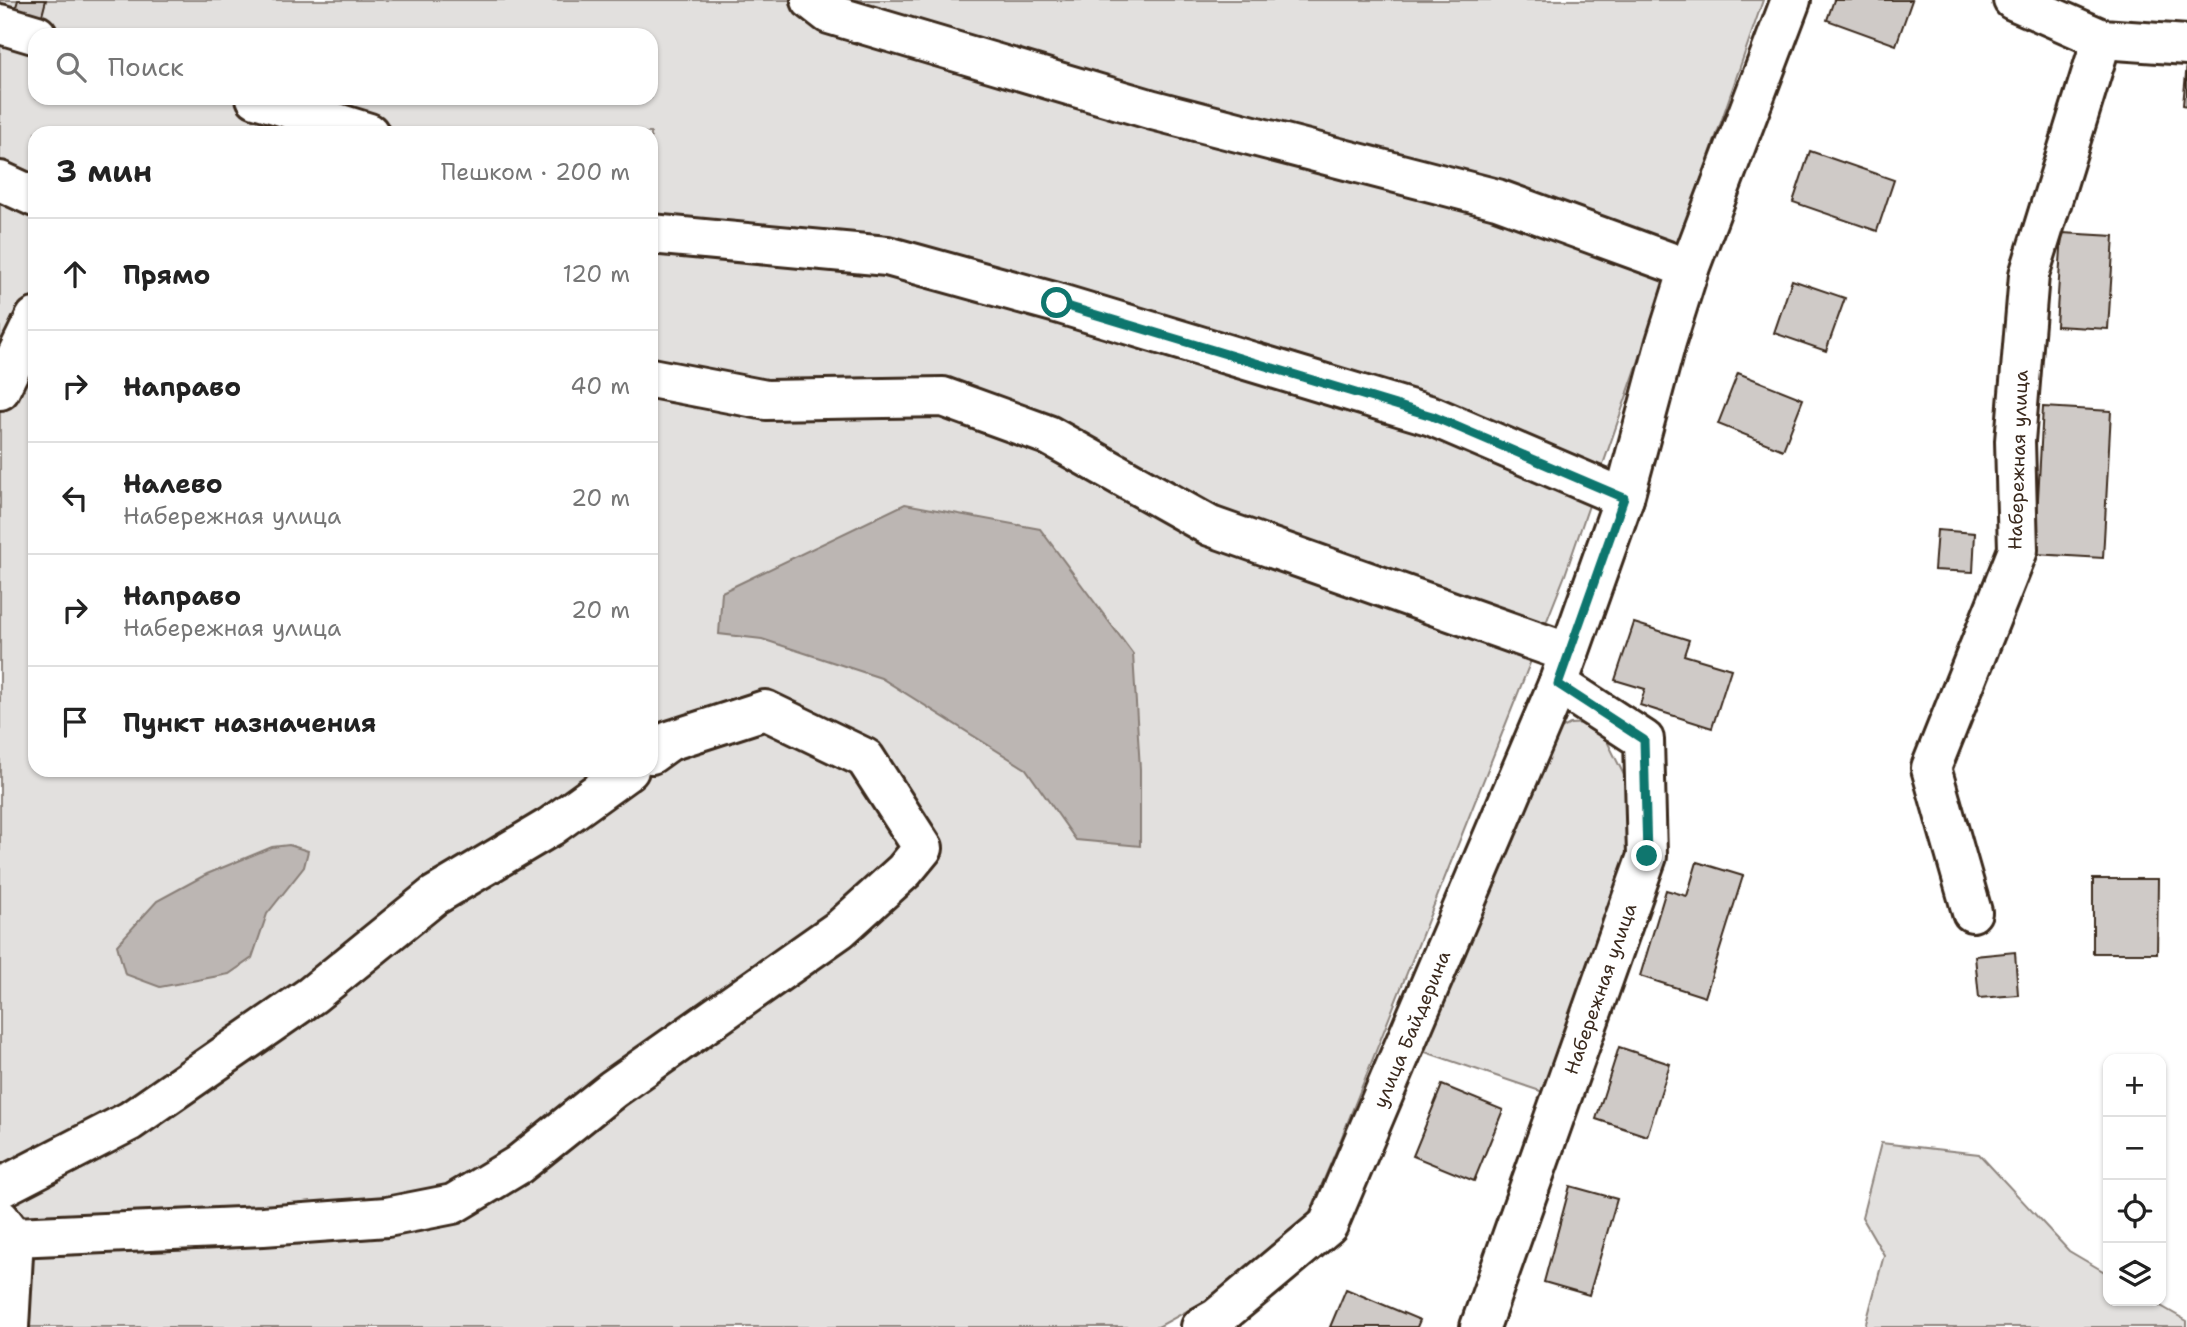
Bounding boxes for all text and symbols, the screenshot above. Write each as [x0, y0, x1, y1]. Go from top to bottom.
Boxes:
search box [28, 28, 658, 105]
icon: search [52, 48, 90, 86]
text: Поиск [108, 49, 184, 84]
text: 3 мин [56, 151, 152, 192]
text: Пешком · 200 m [441, 157, 630, 187]
icon: ahead [56, 255, 94, 293]
text: Прямо [123, 257, 211, 292]
text: 120 m [562, 259, 630, 289]
route start [1041, 287, 1072, 318]
icon: right [56, 367, 94, 405]
text: Направо [123, 369, 241, 404]
street label: Набережная улица [2002, 369, 2034, 551]
text: 40 m [570, 371, 630, 401]
text: Налево [123, 466, 223, 501]
icon: left [56, 479, 94, 517]
text: 20 m [571, 483, 630, 513]
text: Набережная улица [123, 501, 341, 531]
text: Направо [123, 578, 241, 613]
icon: right [56, 591, 94, 629]
text: 20 m [571, 595, 630, 625]
text: Набережная улица [123, 613, 341, 643]
icon: arrive [56, 703, 94, 741]
text: Пункт назначения [123, 705, 376, 740]
route end [1631, 840, 1662, 871]
street label: Набережная улица [1558, 899, 1642, 1078]
street label: улица Байдерина [1367, 946, 1456, 1112]
map controls [2103, 1054, 2166, 1306]
button: + [2103, 1054, 2166, 1117]
button: − [2103, 1117, 2166, 1180]
button: locate [2103, 1180, 2166, 1243]
button: layers [2103, 1243, 2166, 1306]

